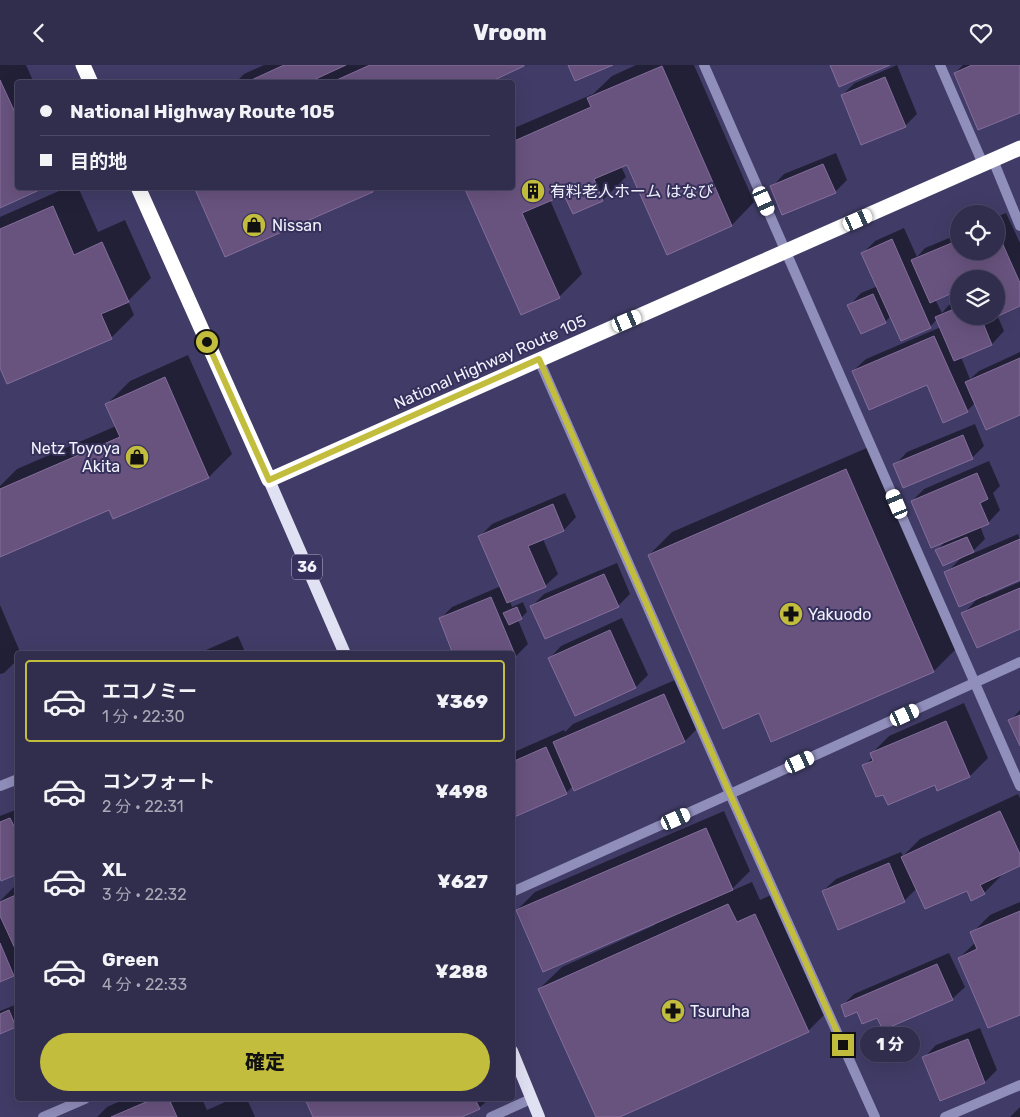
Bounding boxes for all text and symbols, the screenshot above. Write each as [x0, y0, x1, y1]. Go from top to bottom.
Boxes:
icon: back [25, 19, 53, 47]
text: Vroom [473, 19, 547, 46]
icon: heart [967, 19, 995, 47]
text: National Highway Route 105 [70, 100, 334, 123]
text: 目的地 [70, 150, 127, 173]
building icon: 有料老人ホーム はなび [520, 178, 546, 204]
place label: 有料老人ホーム はなび [550, 182, 713, 201]
car [751, 184, 776, 218]
map controls [950, 205, 1005, 325]
button: locate [950, 205, 1005, 260]
car [841, 207, 874, 233]
shop icon: Nissan [241, 212, 267, 238]
place label: Nissan [272, 216, 322, 235]
button: layers [950, 270, 1005, 325]
car [610, 308, 643, 334]
street label: National Highway Route 105 [391, 311, 589, 413]
route start [196, 331, 218, 353]
place label: Netz Toyoya Akita [31, 439, 120, 476]
shop icon: Netz Toyoya Akita [124, 444, 150, 470]
car [884, 487, 909, 521]
road number: 36 [292, 555, 322, 579]
pharmacy icon: Yakuodo [778, 601, 804, 627]
place label: Yakuodo [808, 605, 871, 624]
icon: car [42, 679, 87, 724]
text: エコノミー [102, 680, 197, 703]
text: ¥369 [436, 690, 488, 713]
car [888, 702, 921, 728]
text: 1 分 · 22:30 [102, 707, 185, 726]
car [783, 749, 816, 775]
icon: car [42, 769, 87, 814]
text: コンフォート [102, 770, 215, 793]
text: ¥498 [435, 780, 488, 803]
text: 2 分 · 22:31 [102, 797, 184, 816]
car [659, 806, 692, 832]
text: XL [102, 858, 126, 881]
icon: car [42, 859, 87, 904]
text: ¥627 [437, 870, 488, 893]
text: 3 分 · 22:32 [102, 885, 187, 904]
text: Green [102, 948, 159, 971]
icon: car [42, 949, 87, 994]
text: ¥288 [435, 960, 488, 983]
text: 4 分 · 22:33 [102, 975, 187, 994]
pharmacy icon: Tsuruha [660, 998, 686, 1024]
place label: Tsuruha [690, 1002, 750, 1021]
callout: 1 分 [860, 1027, 920, 1063]
button: 確定 [40, 1033, 490, 1091]
route end [832, 1034, 854, 1056]
text: 1 分 [876, 1035, 904, 1054]

